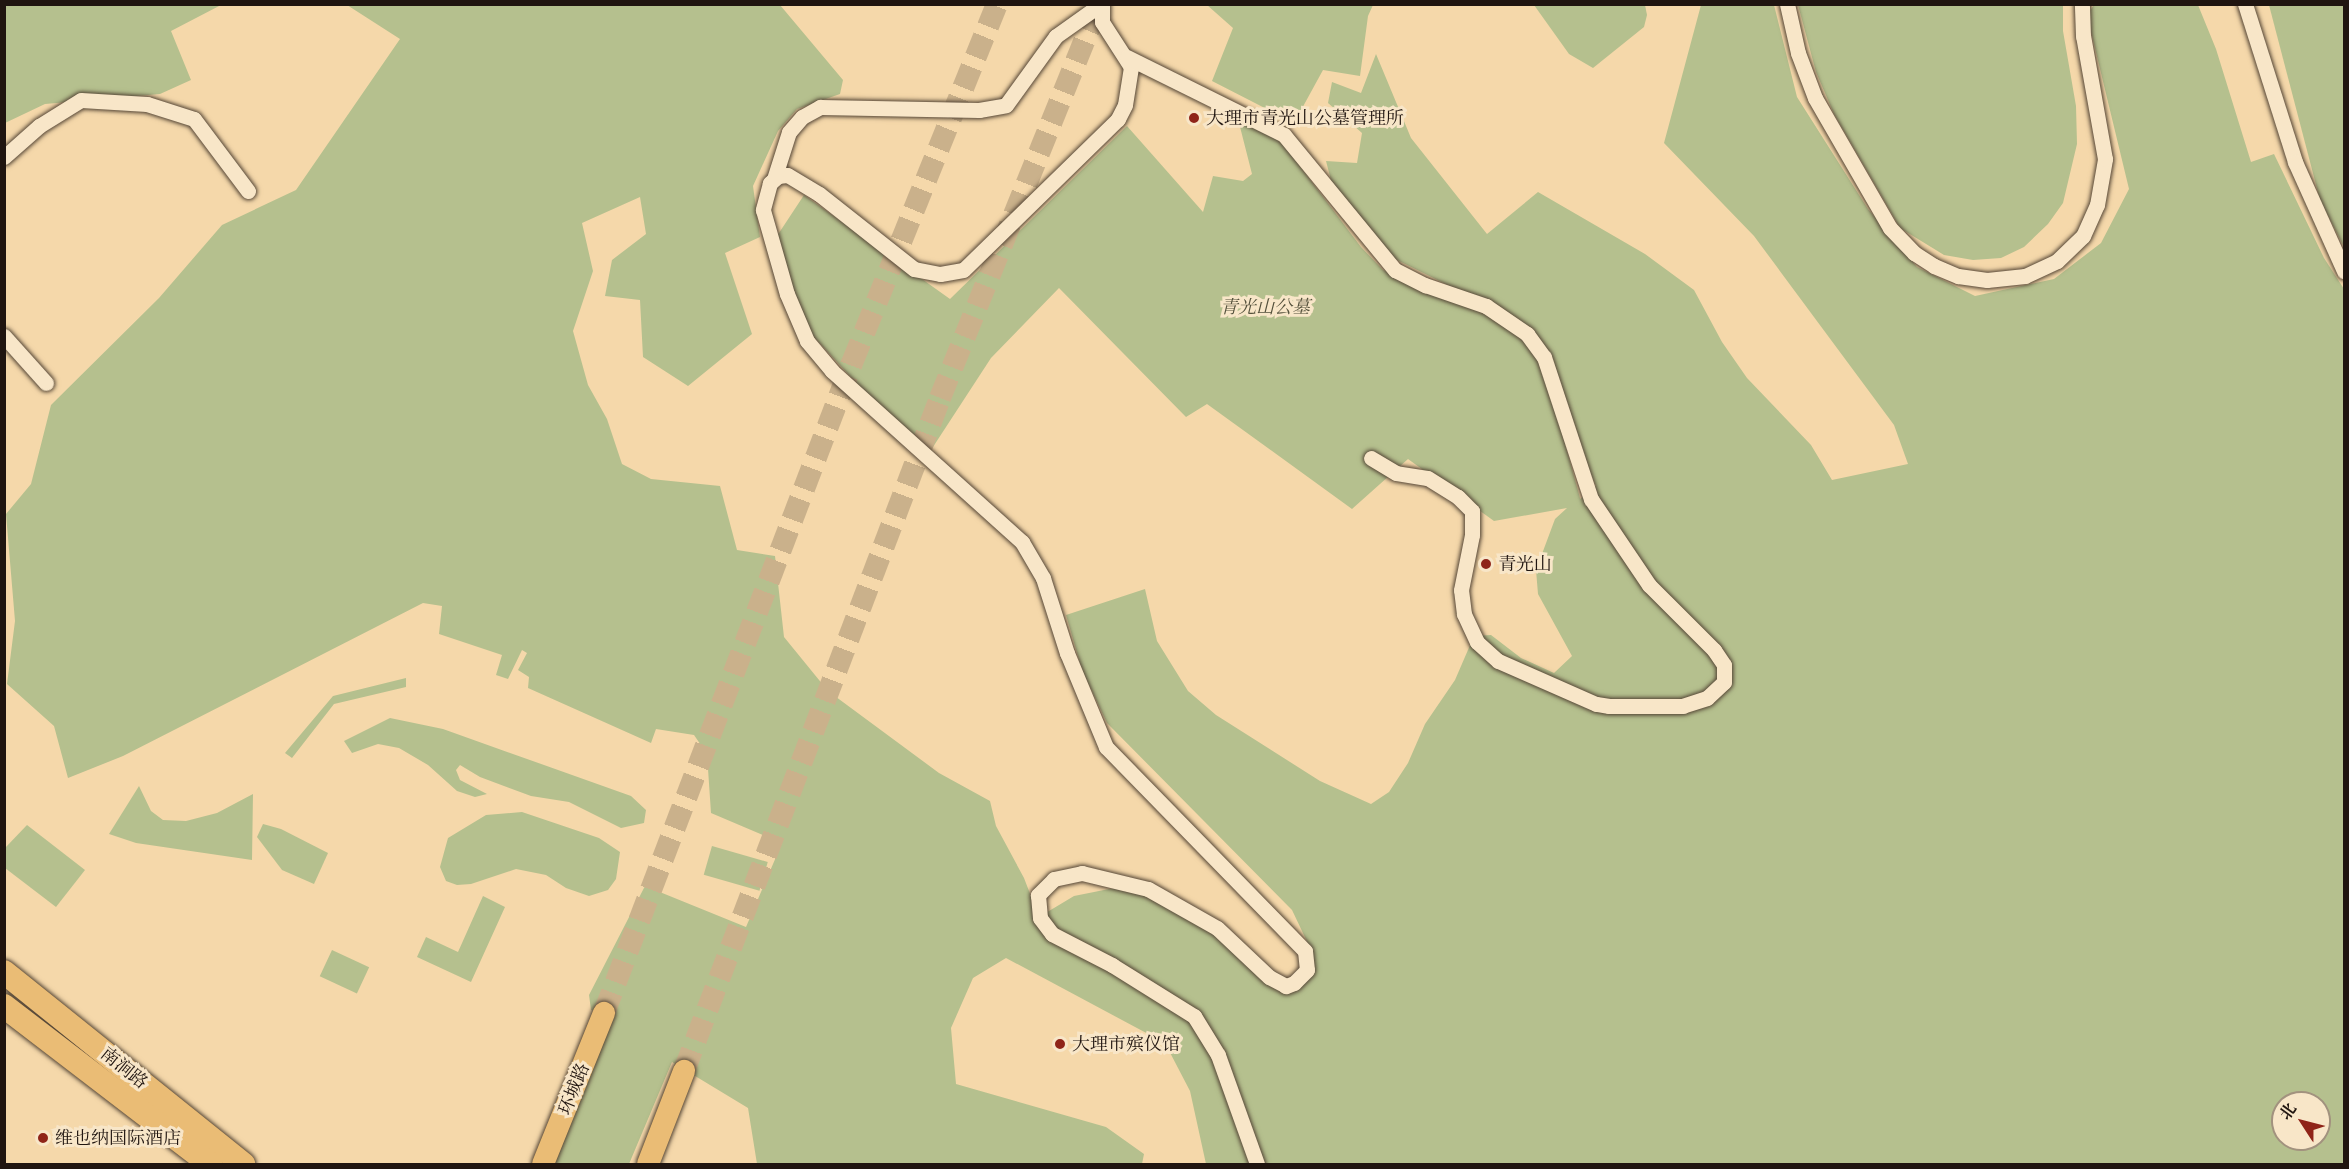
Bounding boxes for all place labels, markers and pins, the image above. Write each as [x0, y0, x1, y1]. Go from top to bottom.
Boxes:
place label: 大理市青光山公墓管理所 [1206, 107, 1404, 129]
marker: 大理市青光山公墓管理所 [1187, 111, 1201, 125]
place label: 青光山 [1498, 553, 1552, 575]
marker: 青光山 [1479, 557, 1493, 571]
place label: 大理市殡仪馆 [1072, 1033, 1180, 1055]
marker: 大理市殡仪馆 [1053, 1037, 1067, 1051]
place label: 维也纳国际酒店 [55, 1127, 181, 1149]
marker: 维也纳国际酒店 [36, 1131, 50, 1145]

